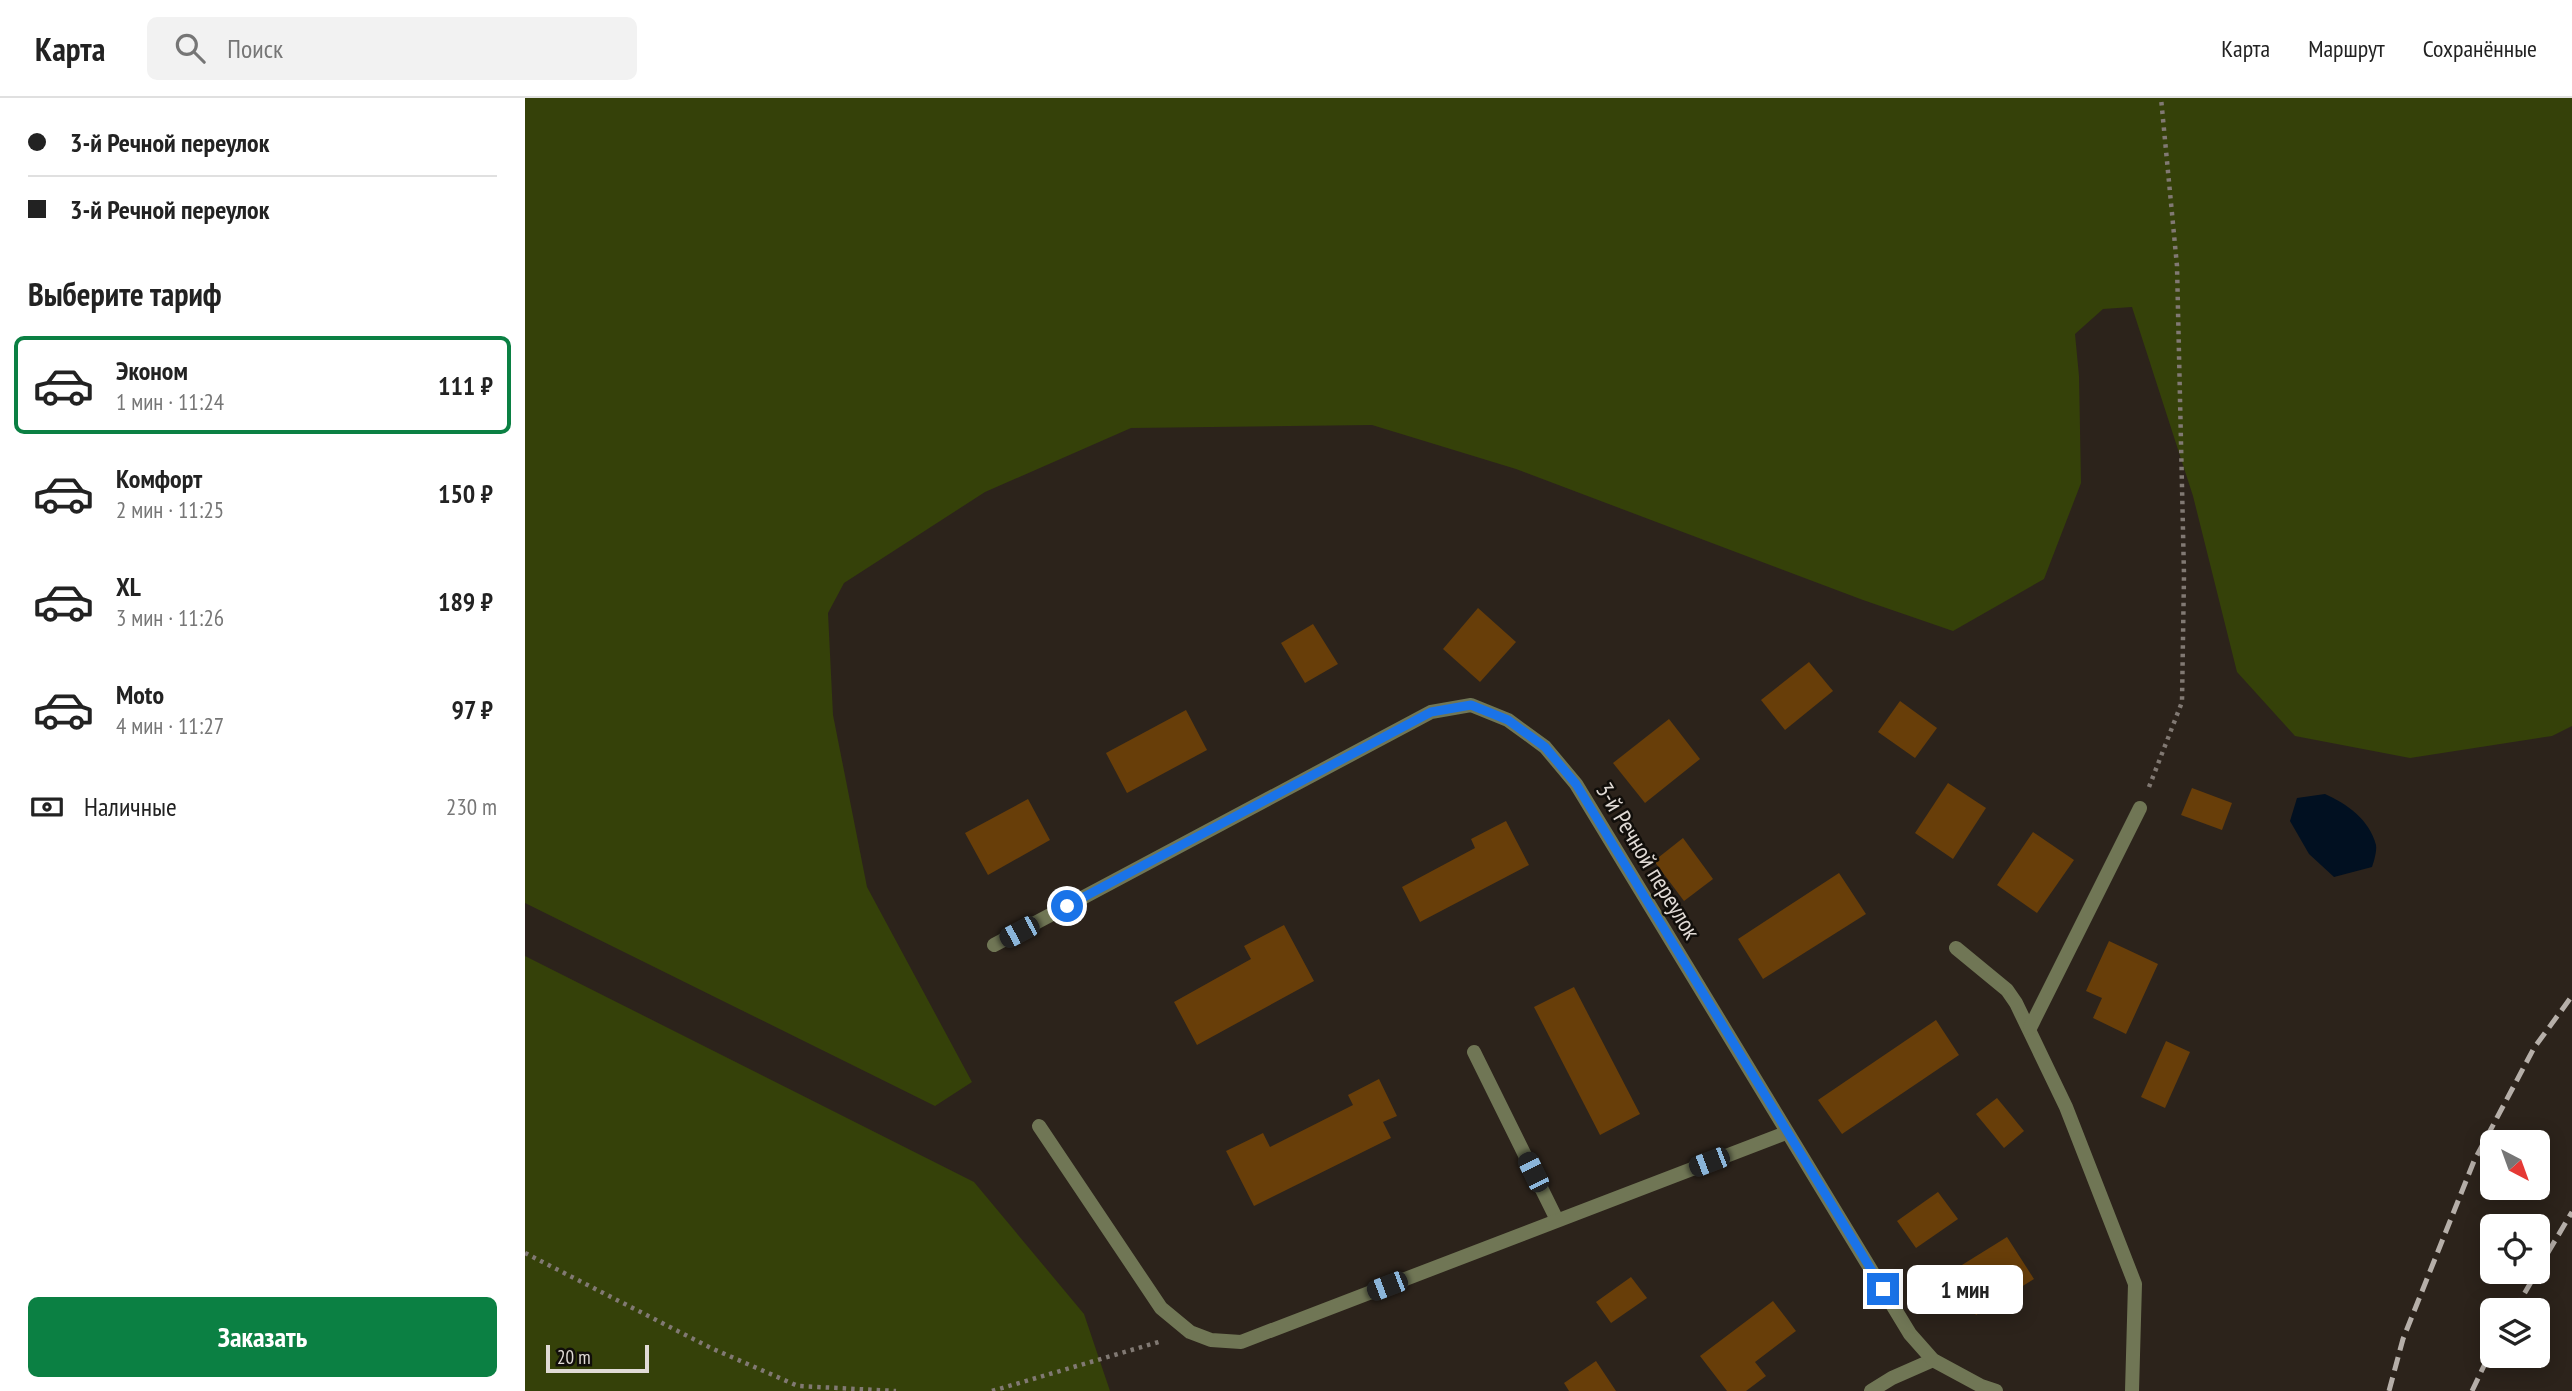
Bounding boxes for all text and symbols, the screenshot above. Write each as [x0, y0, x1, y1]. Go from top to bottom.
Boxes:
search box [147, 17, 637, 80]
text: Карта [35, 27, 105, 70]
icon: search [171, 29, 209, 67]
text: Поиск [227, 32, 283, 65]
text: Карта [2221, 33, 2270, 64]
text: Маршрут [2308, 33, 2385, 64]
text: Сохранённые [2423, 33, 2537, 64]
text: 3-й Речной переулок [70, 126, 269, 159]
text: 3-й Речной переулок [70, 193, 269, 226]
text: Выберите тариф [28, 273, 222, 315]
icon: car [32, 354, 95, 417]
text: Эконом [116, 354, 188, 387]
text: 111 ₽ [438, 369, 493, 402]
text: 1 мин · 11:24 [116, 387, 224, 416]
icon: car [32, 462, 95, 525]
text: Комфорт [116, 462, 202, 495]
text: 150 ₽ [438, 477, 493, 510]
text: 2 мин · 11:25 [116, 495, 224, 524]
icon: car [32, 570, 95, 633]
text: XL [116, 570, 141, 603]
text: 189 ₽ [438, 585, 493, 618]
text: 3 мин · 11:26 [116, 603, 224, 632]
icon: car [32, 678, 95, 741]
text: Moto [116, 678, 164, 711]
text: 97 ₽ [452, 693, 493, 726]
text: 4 мин · 11:27 [116, 711, 224, 740]
street label: 3-й Речной переулок [1589, 777, 1708, 946]
icon: cash [28, 788, 66, 826]
text: Наличные [84, 790, 177, 823]
text: 230 m [446, 792, 497, 821]
route start [1051, 890, 1083, 922]
car [996, 913, 1043, 951]
north arrow [2480, 1130, 2550, 1200]
map controls [2480, 1130, 2550, 1368]
car [1686, 1145, 1733, 1179]
car [1515, 1149, 1552, 1195]
button: locate [2480, 1214, 2550, 1284]
callout: 1 мин [1907, 1264, 2023, 1314]
car [1364, 1269, 1411, 1303]
route end [1867, 1273, 1899, 1305]
text: 1 мин [1940, 1275, 1990, 1304]
button: Заказать [28, 1297, 497, 1377]
button: layers [2480, 1298, 2550, 1368]
scale bar [546, 1342, 649, 1374]
text: 20 m [557, 1345, 591, 1369]

